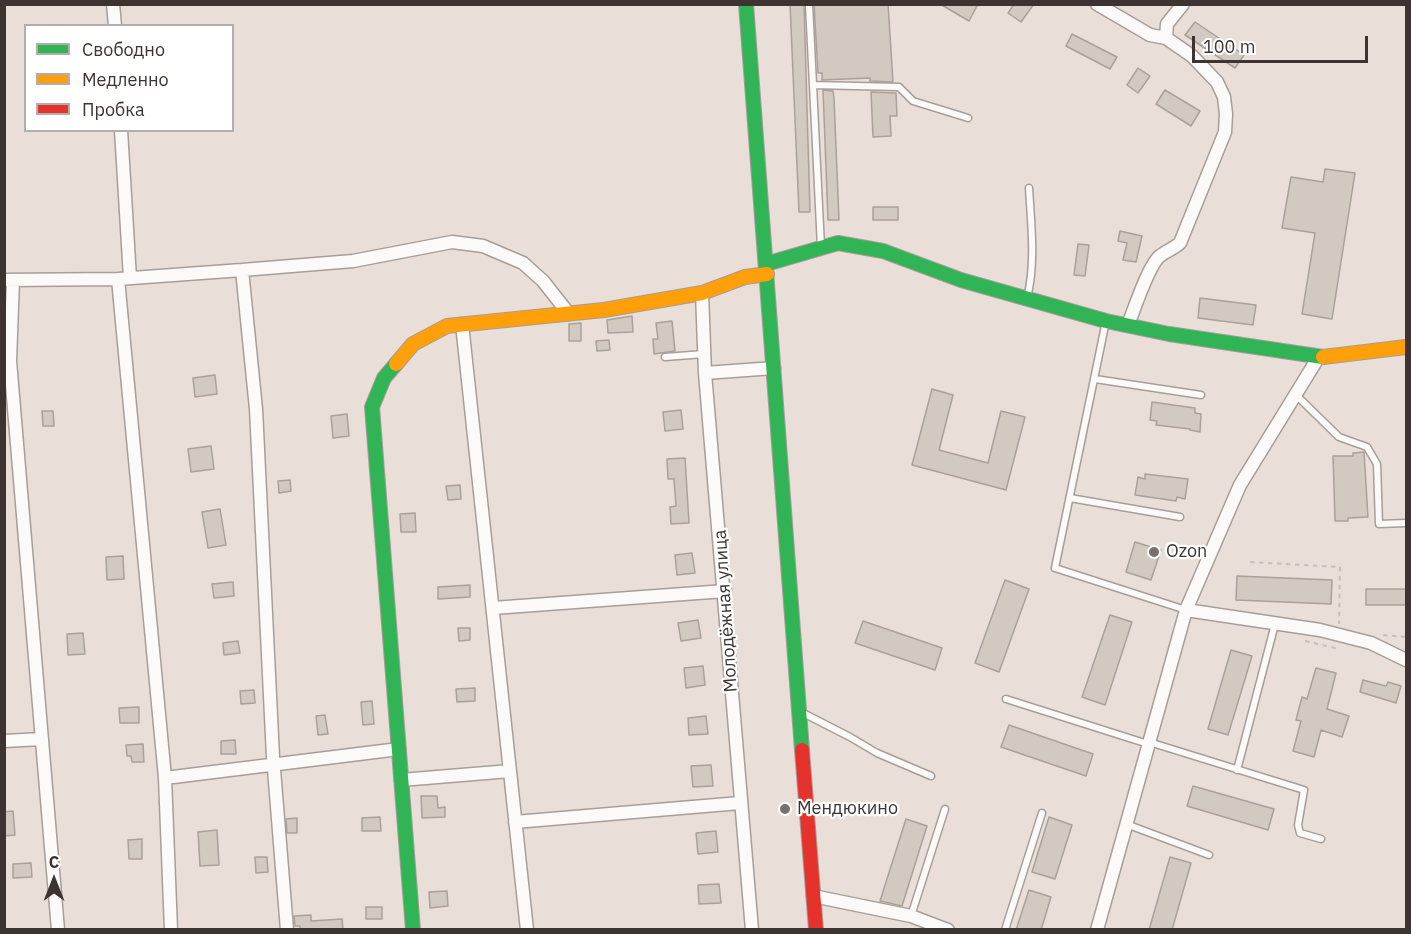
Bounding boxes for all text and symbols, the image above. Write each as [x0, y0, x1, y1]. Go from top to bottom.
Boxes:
legend [24, 24, 234, 132]
scale bar [1195, 24, 1370, 62]
text: 100 m [1203, 35, 1255, 58]
text: Свободно [82, 38, 165, 61]
text: Медленно [82, 68, 169, 91]
text: Пробка [82, 98, 145, 121]
street label: Молодёжная улица [710, 529, 742, 693]
place label: Ozon [1166, 541, 1207, 563]
marker: Ozon [1147, 545, 1161, 559]
place label: Мендюкино [797, 798, 898, 820]
marker: Мендюкино [778, 802, 792, 816]
north arrow [24, 850, 84, 910]
text: С [49, 852, 59, 872]

